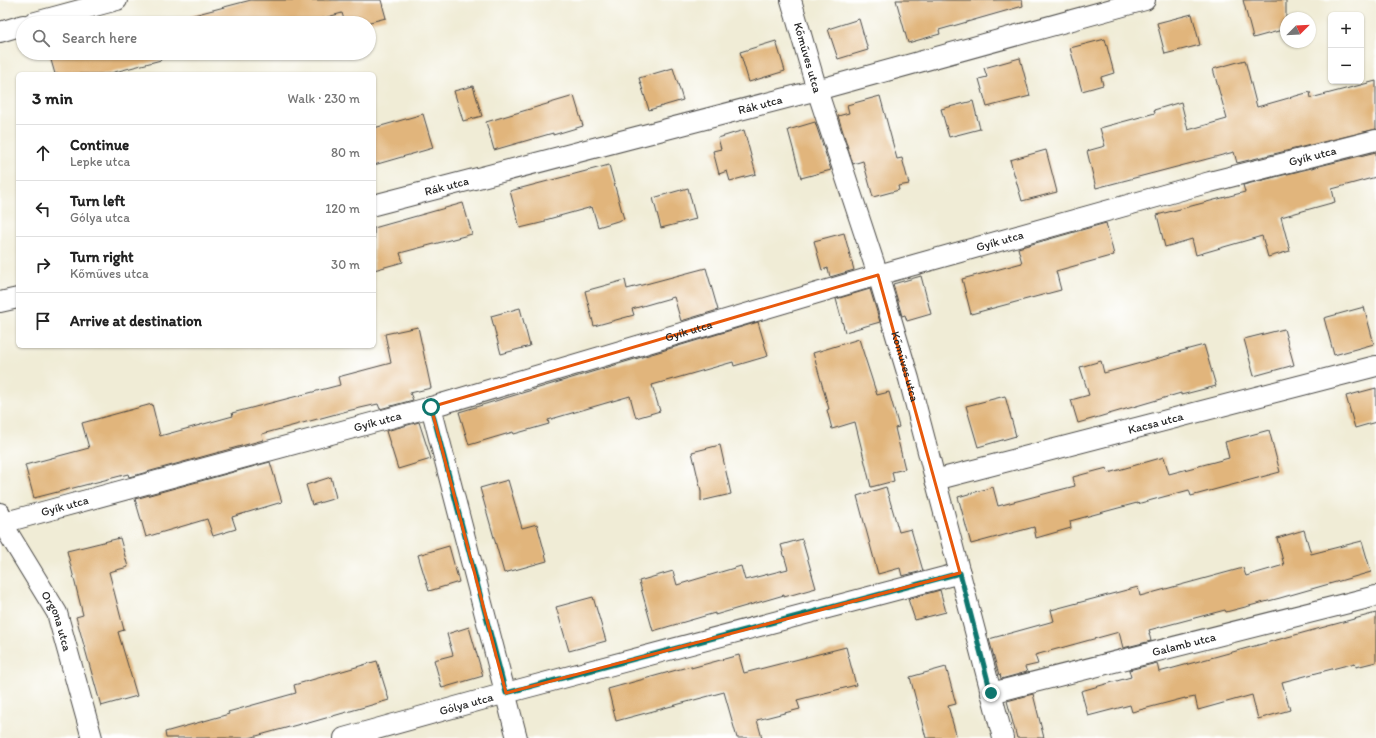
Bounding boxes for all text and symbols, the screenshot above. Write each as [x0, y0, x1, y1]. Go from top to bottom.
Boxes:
north arrow [1280, 12, 1316, 48]
map controls [1328, 12, 1364, 84]
button: + [1328, 12, 1364, 48]
search box [16, 16, 376, 60]
street label: Kőműves utca [791, 21, 825, 95]
icon: search [30, 27, 52, 49]
text: Search here [62, 29, 137, 47]
button: − [1328, 48, 1364, 84]
text: 3 min [32, 88, 73, 108]
text: Walk · 230 m [288, 91, 360, 106]
street label: Rák utca [737, 92, 784, 117]
text: Continue [70, 136, 129, 154]
icon: ahead [32, 142, 54, 164]
street label: Gyík utca [1287, 143, 1338, 169]
text: 80 m [331, 145, 360, 160]
text: Lepke utca [70, 154, 130, 169]
street label: Rák utca [423, 174, 470, 199]
text: Turn left [70, 192, 125, 210]
icon: left [32, 198, 54, 220]
text: 120 m [325, 201, 360, 216]
text: Gólya utca [70, 210, 130, 225]
street label: Gyík utca [975, 228, 1025, 254]
text: Turn right [70, 248, 134, 266]
icon: right [32, 254, 54, 276]
text: 30 m [331, 257, 360, 272]
text: Kőműves utca [70, 266, 149, 281]
icon: arrive [32, 310, 54, 332]
text: Arrive at destination [70, 312, 202, 330]
street label: Gyík utca [663, 317, 714, 345]
street label: Kőműves utca [888, 330, 922, 404]
route start [422, 398, 440, 416]
street label: Gyík utca [352, 408, 403, 435]
street label: Kacsa utca [1127, 409, 1186, 437]
street label: Gyík utca [39, 493, 90, 519]
street label: Orgona utca [38, 588, 75, 654]
street label: Galamb utca [1151, 629, 1218, 659]
route end [982, 684, 1000, 702]
street label: Gólya utca [438, 690, 496, 718]

